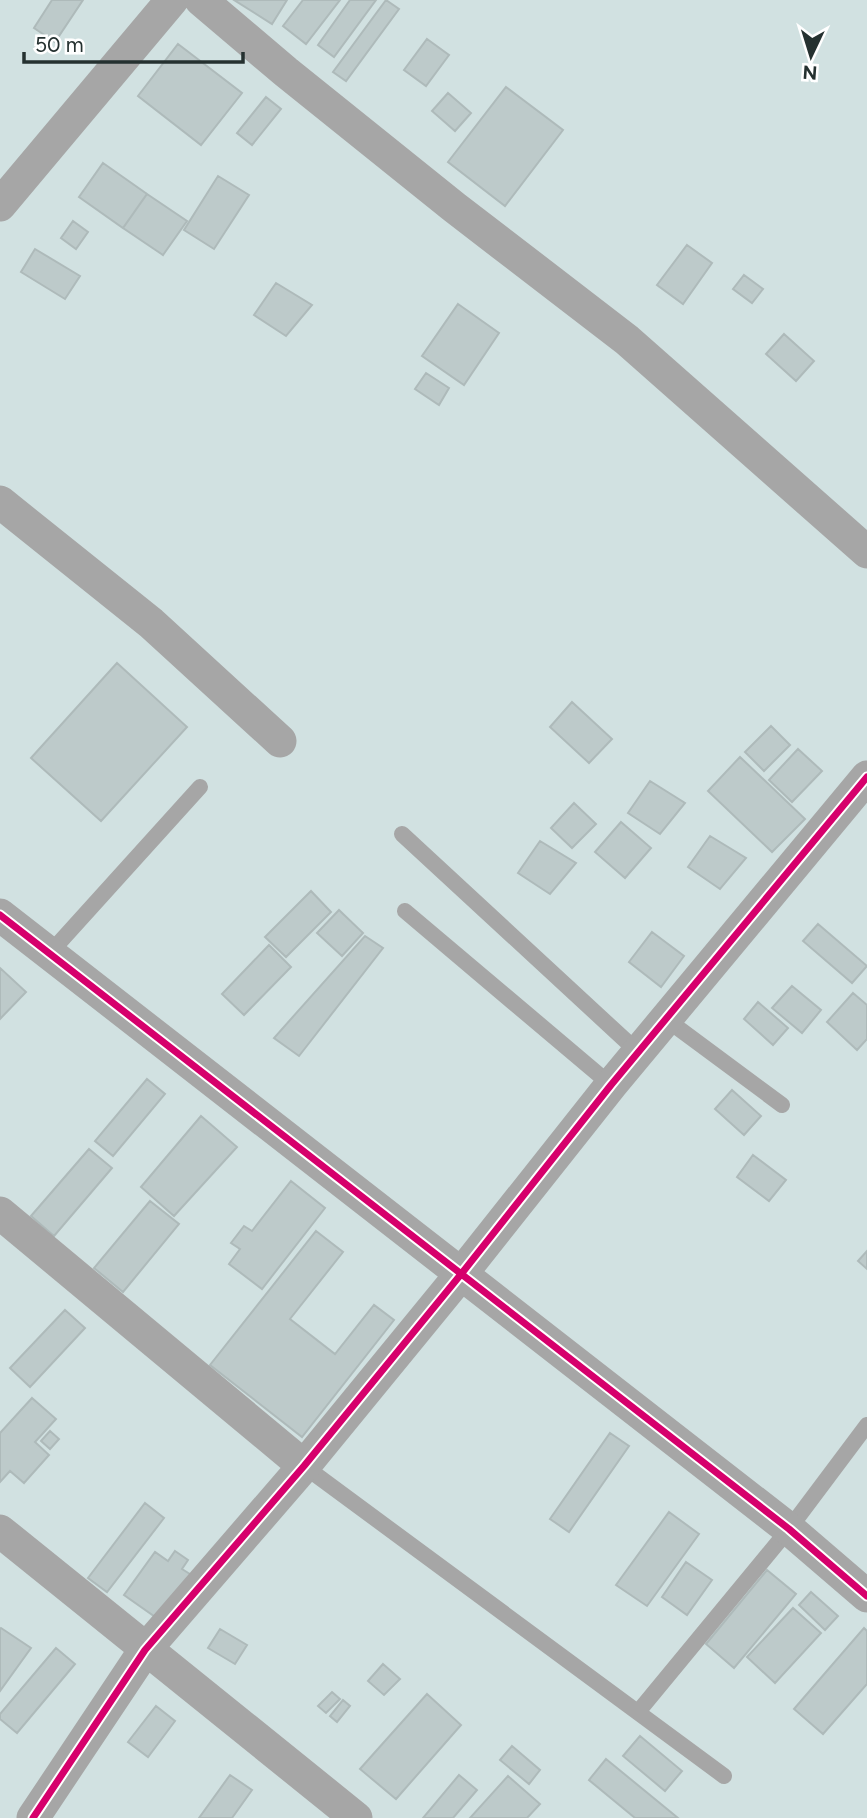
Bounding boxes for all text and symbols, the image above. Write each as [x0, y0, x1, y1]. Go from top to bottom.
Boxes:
scale bar [24, 21, 243, 65]
north arrow [776, 21, 846, 91]
text: 50 m [35, 32, 84, 57]
text: N [802, 60, 818, 84]

